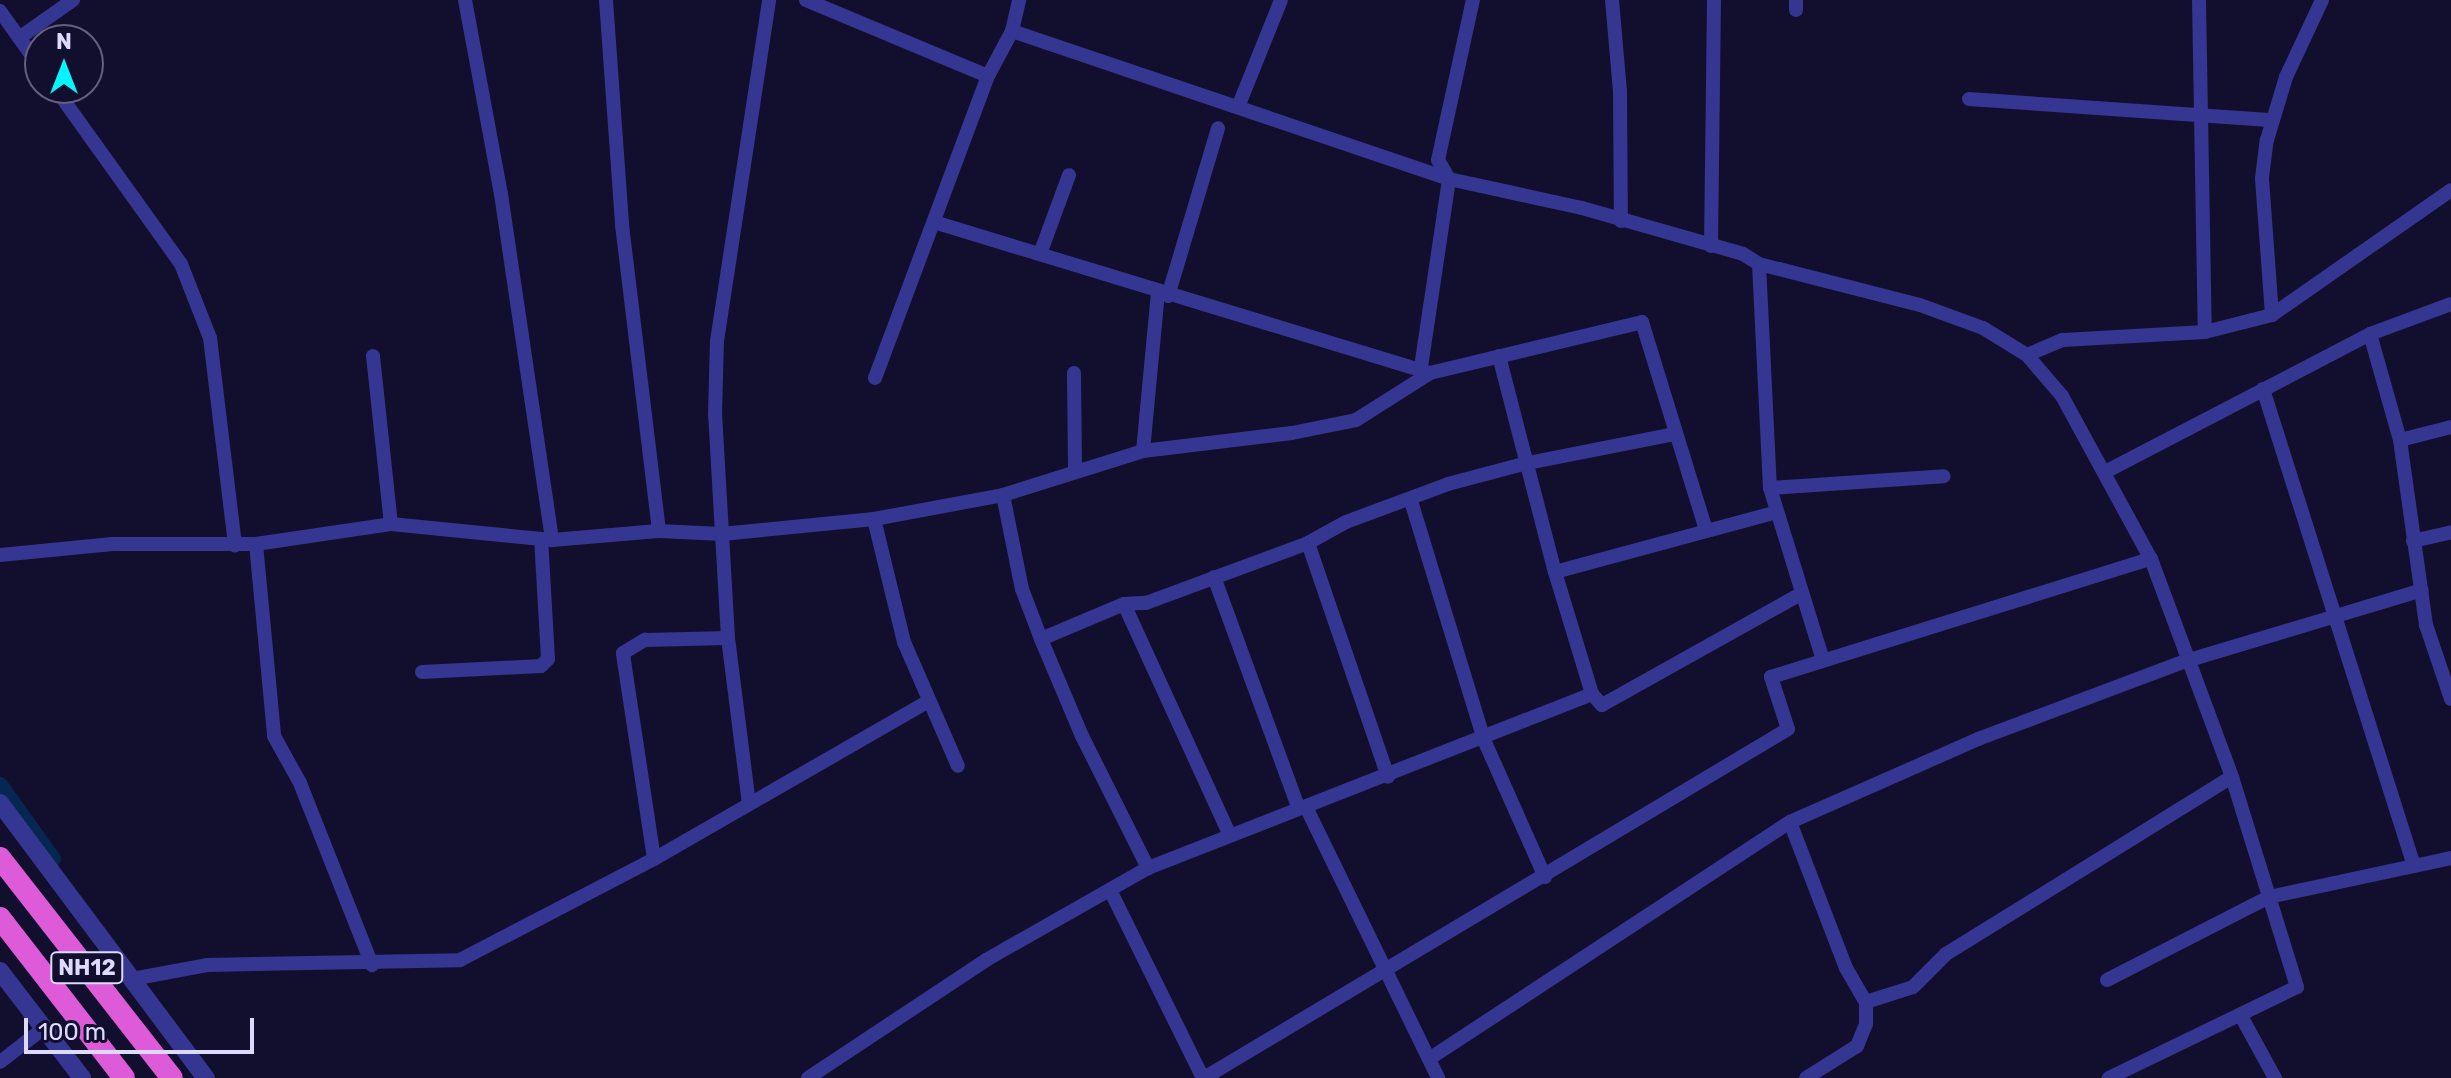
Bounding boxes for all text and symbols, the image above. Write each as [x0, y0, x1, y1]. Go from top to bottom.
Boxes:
north arrow [24, 24, 104, 104]
text: N [56, 28, 72, 55]
road number: NH12 [49, 950, 125, 986]
scale bar [28, 1002, 258, 1052]
text: 100 m [38, 1018, 106, 1046]

